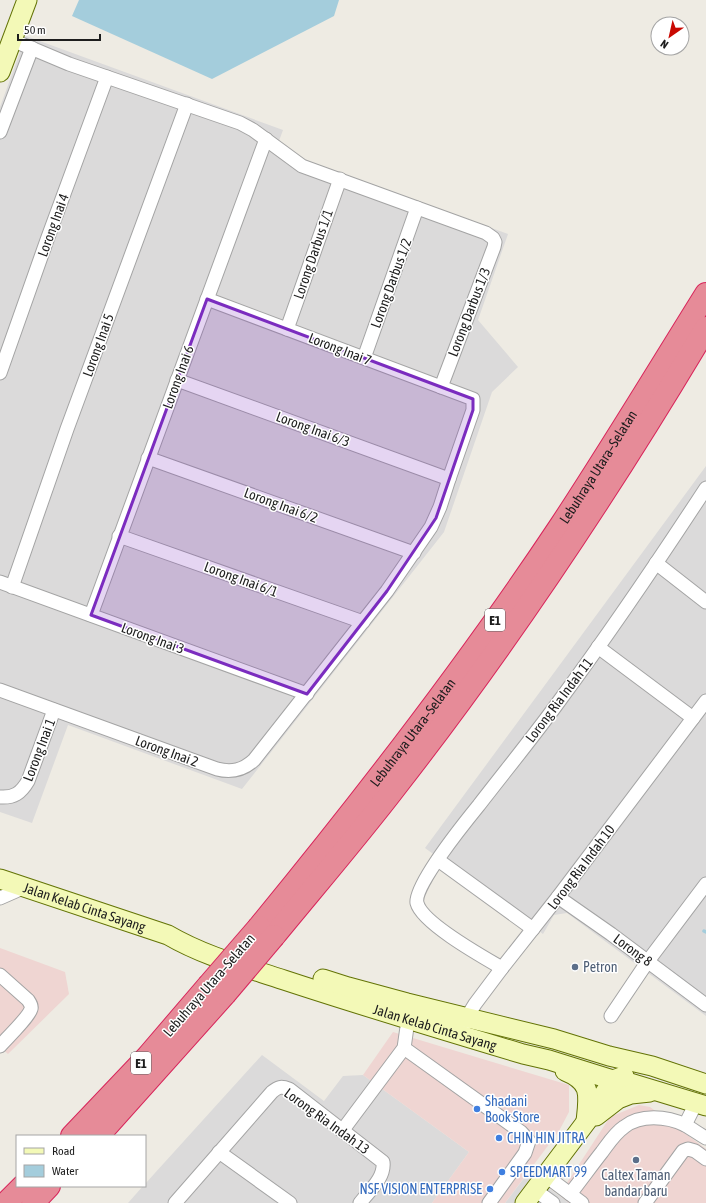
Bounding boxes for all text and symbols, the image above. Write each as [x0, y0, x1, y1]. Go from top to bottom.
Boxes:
scale bar [18, 16, 100, 42]
north arrow [650, 16, 690, 56]
text: 50 m [24, 23, 46, 37]
text: N [658, 37, 670, 51]
street label: Lorong Inai 4 [34, 191, 72, 259]
street label: Lorong Darbus 1/1 [290, 207, 336, 301]
street label: Lorong Darbus 1/2 [367, 236, 415, 330]
street label: Lorong Darbus 1/3 [445, 265, 493, 359]
street label: Lorong Inai 5 [79, 311, 117, 379]
street label: Lorong Inai 7 [306, 330, 374, 368]
street label: Lorong Inai 6 [159, 343, 197, 411]
street label: Lebuhraya Utara–Selatan [556, 407, 640, 527]
street label: Lorong Inai 6/3 [274, 408, 352, 450]
street label: Lorong Inai 6/2 [242, 484, 320, 526]
street label: Lorong Inai 6/1 [202, 558, 280, 600]
road number: E1 [485, 609, 505, 631]
street label: Lorong Inai 3 [119, 619, 187, 657]
street label: Lorong Ria Indah 11 [522, 655, 596, 745]
street label: Lebuhraya Utara–Selatan [367, 675, 459, 790]
street label: Lorong Inai 1 [20, 716, 58, 784]
street label: Lorong Inai 2 [133, 732, 201, 770]
street label: Lorong Ria Indah 10 [544, 821, 618, 912]
street label: Jalan Kelab Cinta Sayang [21, 879, 148, 935]
street label: Lebuhraya Utara–Selatan [160, 930, 258, 1040]
street label: Lorong 8 [610, 931, 656, 970]
place label: Petron [583, 959, 618, 975]
marker: Petron [570, 962, 580, 972]
street label: Jalan Kelab Cinta Sayang [371, 1001, 498, 1054]
road number: E1 [131, 1052, 151, 1074]
street label: Lorong Ria Indah 13 [281, 1085, 373, 1157]
place label: Shadani Book Store [485, 1093, 540, 1125]
marker: Shadani Book Store [472, 1104, 482, 1114]
place label: CHIN HIN JITRA [507, 1130, 585, 1146]
marker: CHIN HIN JITRA [494, 1133, 504, 1143]
legend [16, 1135, 146, 1187]
text: Road [52, 1144, 75, 1158]
marker: Caltex Taman bandar baru [631, 1155, 641, 1165]
text: Water [52, 1164, 79, 1178]
place label: SPEEDMART 99 [510, 1164, 587, 1180]
marker: SPEEDMART 99 [497, 1167, 507, 1177]
place label: Caltex Taman bandar baru [601, 1167, 671, 1199]
place label: NSF VISION ENTERPRISE [359, 1181, 482, 1197]
marker: NSF VISION ENTERPRISE [485, 1184, 495, 1194]

